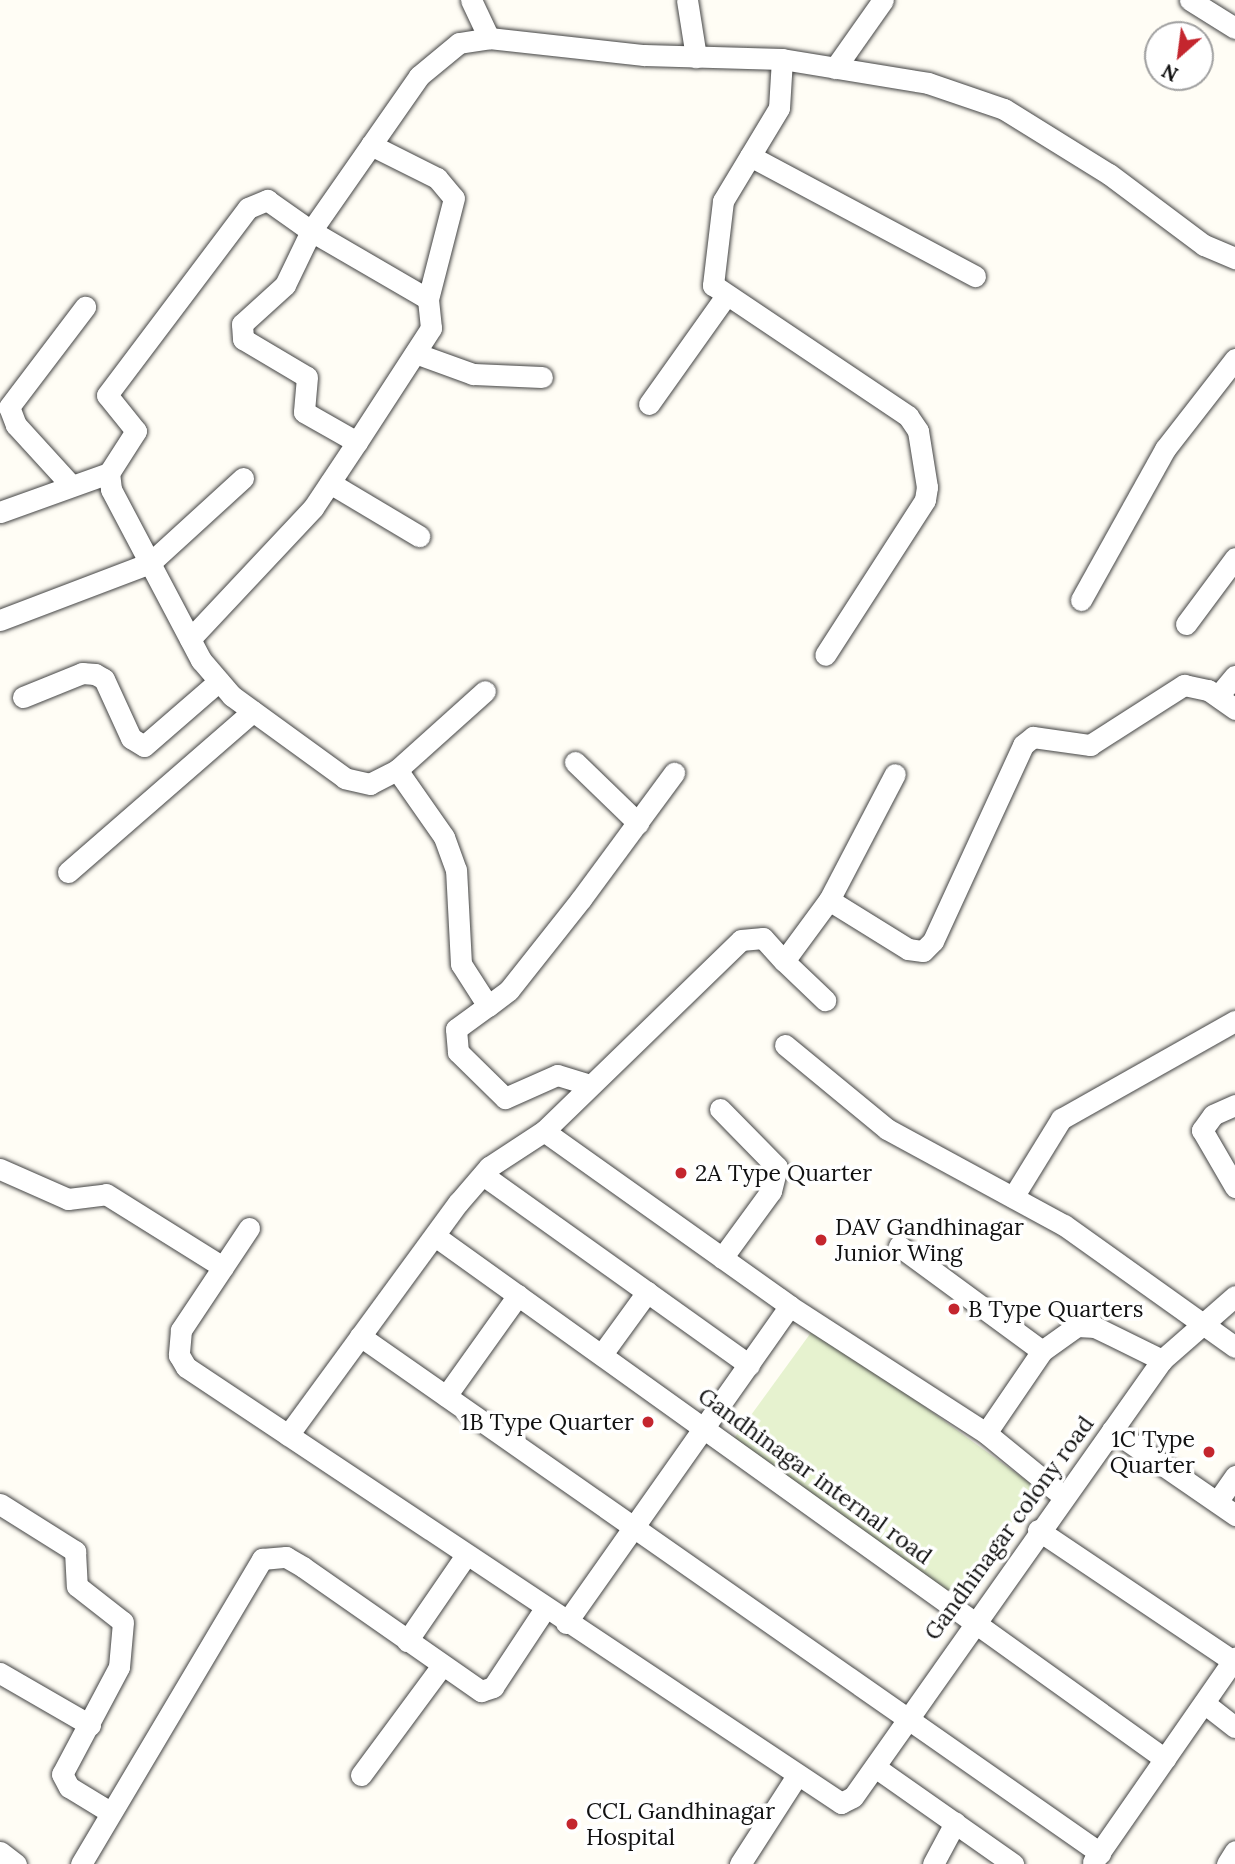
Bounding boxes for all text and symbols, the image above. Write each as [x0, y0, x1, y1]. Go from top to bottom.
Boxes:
north arrow [1144, 21, 1214, 91]
text: N [1158, 59, 1182, 87]
place label: 2A Type Quarter [695, 1159, 872, 1187]
marker: 2A Type Quarter [673, 1165, 689, 1181]
place label: DAV Gandhinagar Junior Wing [835, 1213, 1024, 1267]
marker: DAV Gandhinagar Junior Wing [813, 1232, 829, 1248]
place label: B Type Quarters [968, 1295, 1143, 1323]
marker: B Type Quarters [946, 1301, 962, 1317]
street label: Gandhinagar internal road [693, 1382, 937, 1570]
place label: 1B Type Quarter [461, 1408, 634, 1436]
street label: Gandhinagar colony road [919, 1411, 1099, 1645]
marker: 1B Type Quarter [640, 1414, 656, 1430]
place label: 1C Type Quarter [1110, 1425, 1195, 1479]
marker: 1C Type Quarter [1201, 1444, 1217, 1460]
place label: CCL Gandhinagar Hospital [586, 1797, 775, 1851]
marker: CCL Gandhinagar Hospital [564, 1816, 580, 1832]

